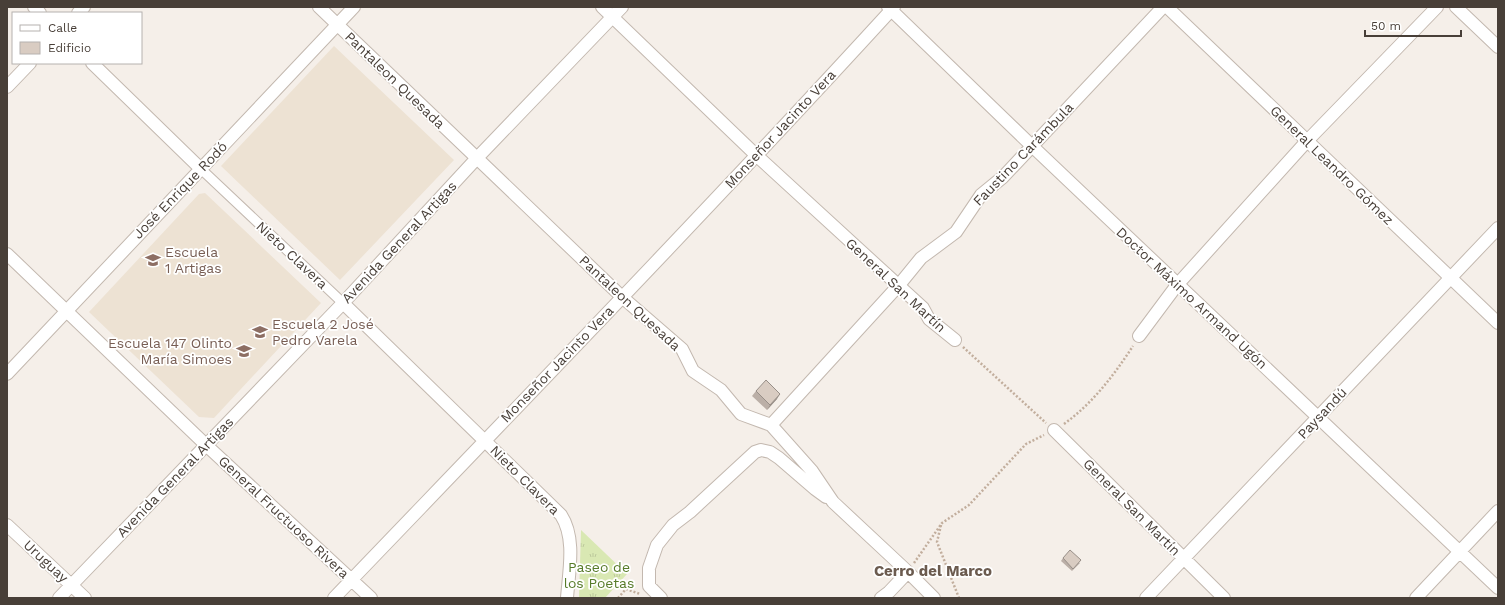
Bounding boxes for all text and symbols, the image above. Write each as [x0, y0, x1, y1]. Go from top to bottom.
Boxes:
legend [12, 12, 142, 64]
scale bar [1365, 12, 1461, 38]
text: 50 m [1371, 19, 1401, 33]
text: Calle [48, 21, 77, 35]
street label: Pantaleon Quesada [342, 28, 448, 132]
text: Edificio [48, 41, 91, 55]
street label: Monseñor Jacinto Vera [721, 67, 839, 191]
street label: Faustino Carámbula [970, 99, 1076, 209]
street label: General Leandro Gómez [1267, 102, 1397, 228]
street label: José Enrique Rodó [130, 138, 230, 242]
street label: Avenida General Artigas [338, 178, 460, 306]
street label: Nieto Clavera [253, 218, 331, 292]
street label: Doctor Máximo Armand Ugón [1113, 224, 1271, 372]
street label: General San Martín [843, 235, 949, 335]
place label: Escuela 1 Artigas [165, 244, 222, 276]
school or university icon: Escuela 1 Artigas [144, 251, 162, 269]
street label: Pantaleon Quesada [576, 252, 684, 354]
street label: Monseñor Jacinto Vera [497, 302, 617, 425]
place label: Escuela 2 José Pedro Varela [272, 316, 374, 348]
school or university icon: Escuela 2 José Pedro Varela [251, 323, 269, 341]
place label: Escuela 147 Olinto María Simoes [108, 335, 232, 367]
school or university icon: Escuela 147 Olinto María Simoes [235, 342, 253, 360]
street label: Paysandú [1294, 384, 1350, 442]
street label: Avenida General Artigas [113, 414, 237, 540]
street label: Nieto Clavera [487, 442, 563, 518]
street label: General Fructuoso Rivera [216, 452, 353, 582]
street label: General San Martín [1080, 455, 1184, 559]
street label: Uruguay [20, 536, 72, 586]
park label: Paseo de los Poetas [564, 559, 634, 591]
district label: Cerro del Marco [874, 562, 992, 580]

